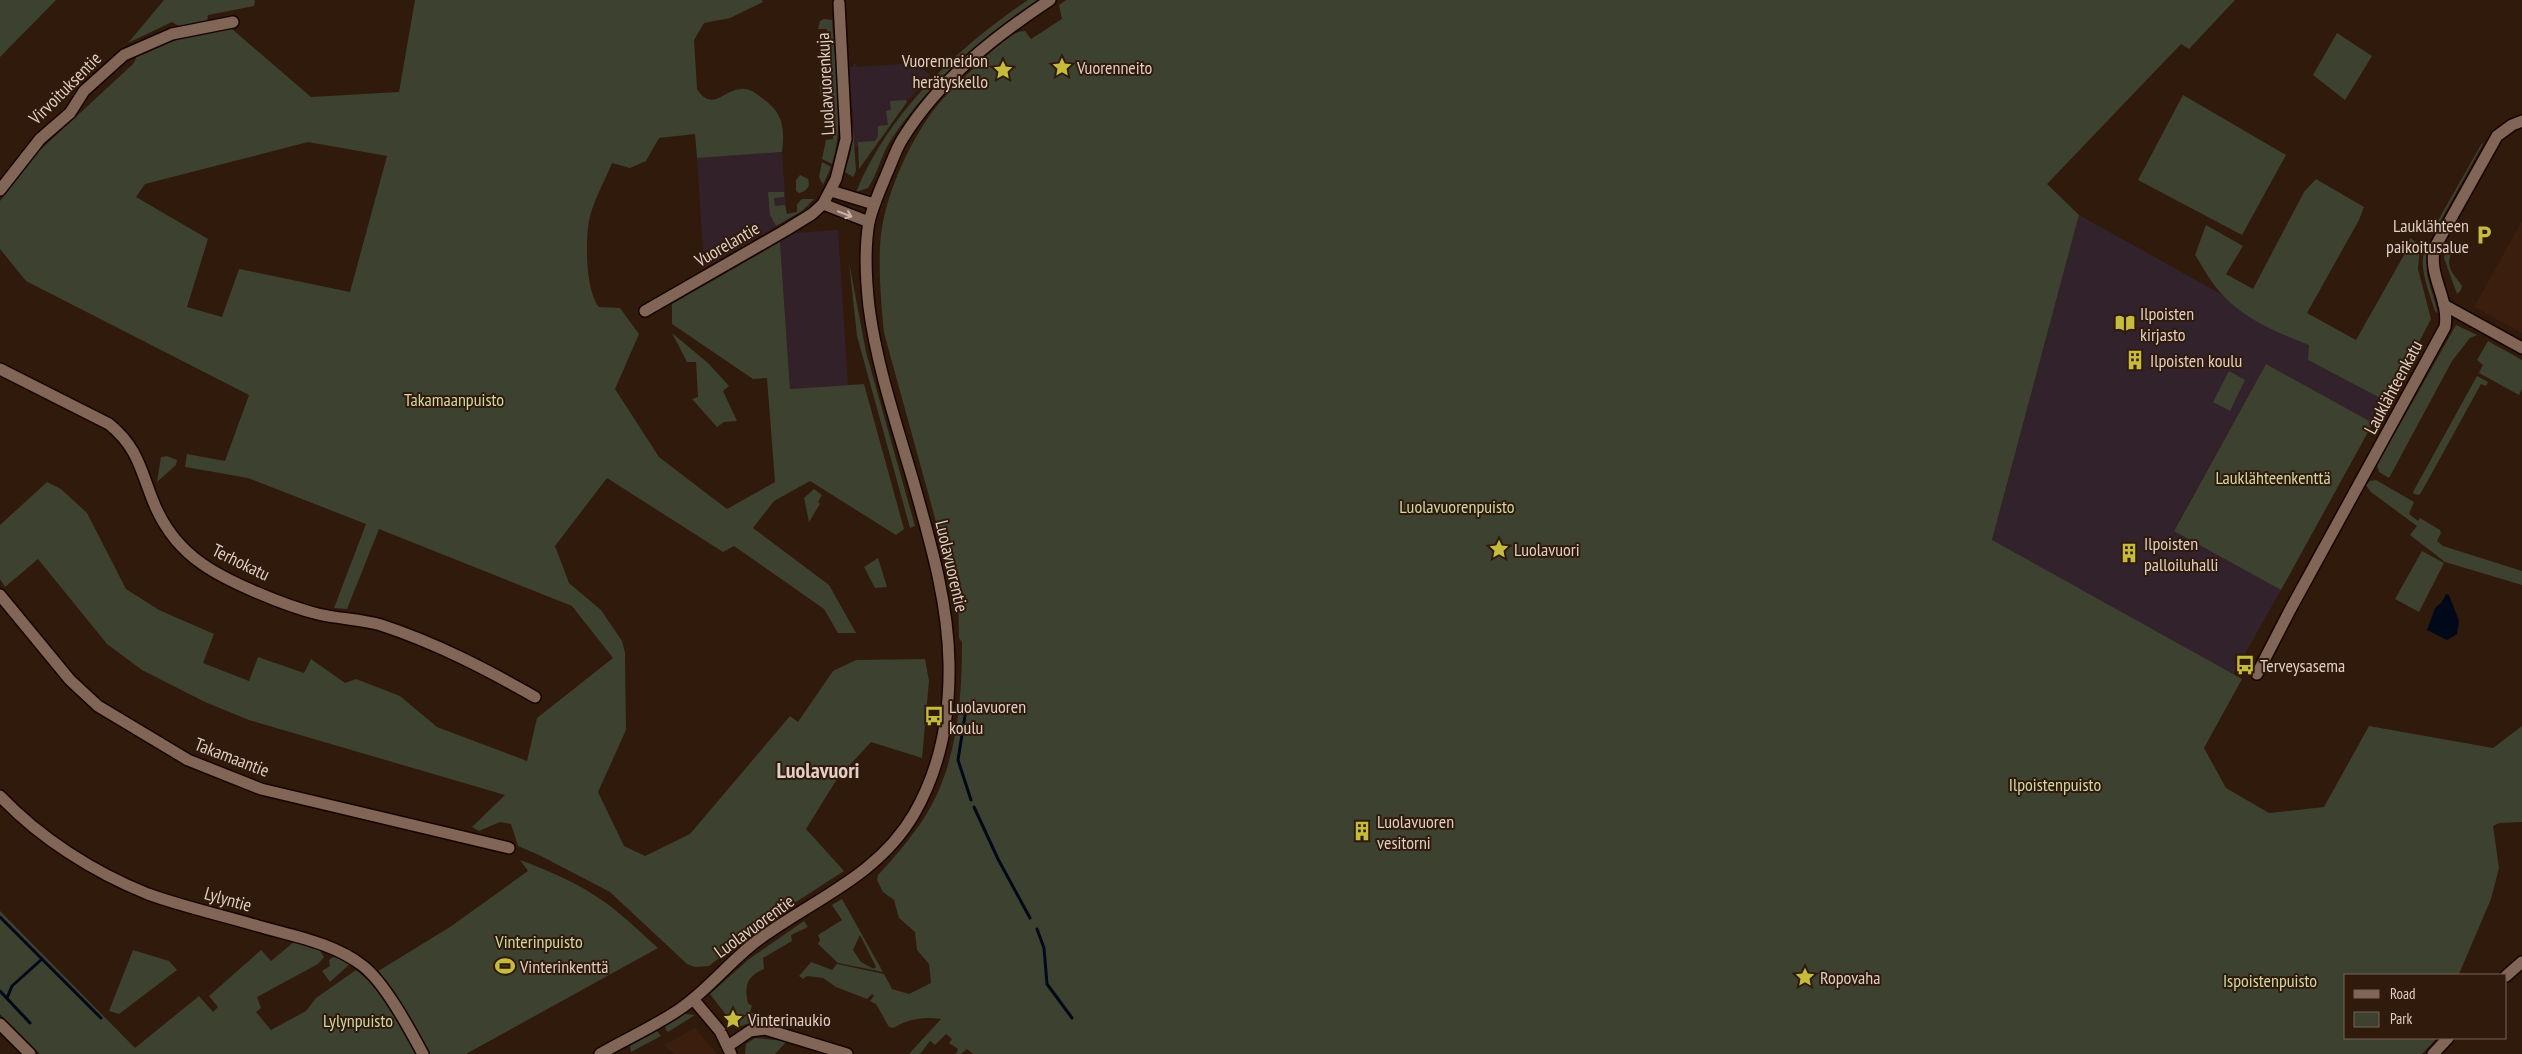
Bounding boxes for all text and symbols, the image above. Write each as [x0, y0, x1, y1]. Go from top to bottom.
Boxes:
street label: Luolavuorenkuja [811, 32, 839, 136]
street label: Virvoituksentie [23, 47, 106, 130]
place label: Vuorenneidon herätyskello [901, 49, 988, 93]
place icon: Vuorenneito [1051, 56, 1073, 78]
place label: Vuorenneito [1076, 56, 1152, 79]
place icon: Vuorenneidon herätyskello [992, 59, 1014, 81]
one-way arrow [837, 210, 853, 219]
place label: Lauklähteen paikoitusalue [2386, 214, 2469, 258]
street label: Vuorelantie [690, 216, 764, 272]
parking icon: Lauklähteen paikoitusalue [2473, 224, 2495, 246]
place label: Ilpoisten kirjasto [2140, 302, 2194, 346]
library icon: Ilpoisten kirjasto [2114, 312, 2136, 334]
street label: Lauklähteenkatu [2359, 336, 2427, 438]
building icon: Ilpoisten koulu [2124, 349, 2146, 371]
place label: Ilpoisten koulu [2150, 349, 2242, 372]
park label: Takamaanpuisto [404, 388, 504, 411]
park label: Lauklähteenkenttä [2215, 466, 2331, 489]
park label: Luolavuorenpuisto [1399, 495, 1515, 518]
street label: Luolavuorentie [930, 518, 974, 614]
place label: Ilpoisten palloiluhalli [2144, 532, 2219, 576]
street label: Terhokatu [208, 538, 274, 586]
place icon: Luolavuori [1488, 538, 1510, 560]
place label: Luolavuori [1514, 538, 1580, 561]
building icon: Ilpoisten palloiluhalli [2118, 542, 2140, 564]
bus stop icon: Terveysasema [2234, 654, 2256, 676]
place label: Terveysasema [2260, 654, 2345, 677]
place label: Luolavuoren koulu [949, 695, 1026, 739]
bus stop icon: Luolavuoren koulu [923, 705, 945, 727]
street label: Takamaantie [191, 732, 273, 782]
district label: Luolavuori [776, 756, 860, 784]
park label: Ilpoistenpuisto [2009, 773, 2101, 796]
place label: Luolavuoren vesitorni [1377, 810, 1454, 854]
building icon: Luolavuoren vesitorni [1351, 820, 1373, 842]
street label: Lylyntie [202, 881, 254, 917]
street label: Luolavuorentie [709, 889, 799, 963]
park label: Vinterinpuisto [494, 930, 583, 953]
sports icon: Vinterinkenttä [494, 955, 516, 977]
place label: Vinterinkenttä [519, 955, 608, 978]
place icon: Ropovaha [1794, 966, 1816, 988]
place label: Ropovaha [1820, 966, 1880, 989]
park label: Ispoistenpuisto [2223, 969, 2317, 992]
legend [2344, 974, 2507, 1039]
text: Road [2390, 984, 2416, 1003]
place icon: Vinterinaukio [722, 1008, 744, 1030]
place label: Vinterinaukio [747, 1008, 831, 1031]
park label: Lylynpuisto [323, 1009, 393, 1032]
text: Park [2390, 1009, 2412, 1028]

